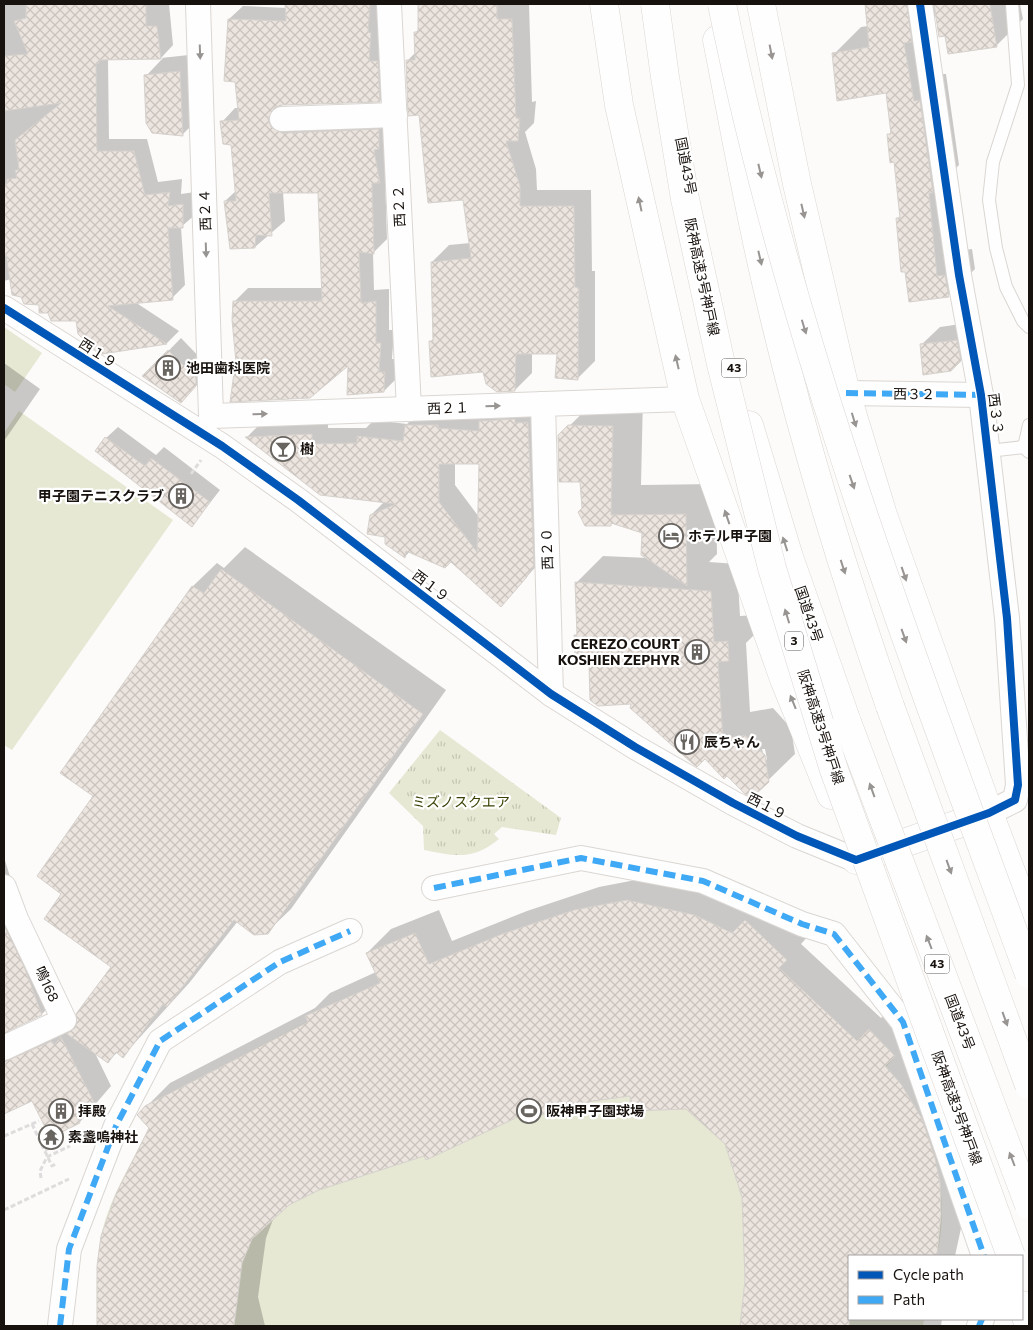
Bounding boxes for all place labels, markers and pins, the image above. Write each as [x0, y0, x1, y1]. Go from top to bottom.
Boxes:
building icon: 池田歯科医院 [155, 355, 181, 381]
place label: 池田歯科医院 [186, 359, 270, 376]
bar icon: 樹 [270, 436, 296, 462]
place label: 樹 [300, 440, 314, 457]
building icon: 甲子園テニスクラブ [168, 483, 194, 509]
place label: 甲子園テニスクラブ [38, 487, 164, 504]
hotel icon: ホテル甲子園 [658, 523, 684, 549]
place label: ホテル甲子園 [688, 527, 772, 544]
place label: CEREZO COURT KOSHIEN ZEPHYR [558, 635, 680, 668]
building icon: CEREZO COURT KOSHIEN ZEPHYR [684, 639, 710, 665]
restaurant icon: 辰ちゃん [674, 729, 700, 755]
place label: 辰ちゃん [704, 733, 760, 750]
building icon: 拝殿 [48, 1098, 74, 1124]
sports icon: 阪神甲子園球場 [516, 1098, 542, 1124]
place label: 拝殿 [78, 1102, 106, 1119]
place label: 阪神甲子園球場 [546, 1102, 644, 1119]
temple icon: 素盞嗚神社 [38, 1124, 64, 1150]
place label: 素盞嗚神社 [68, 1128, 138, 1145]

